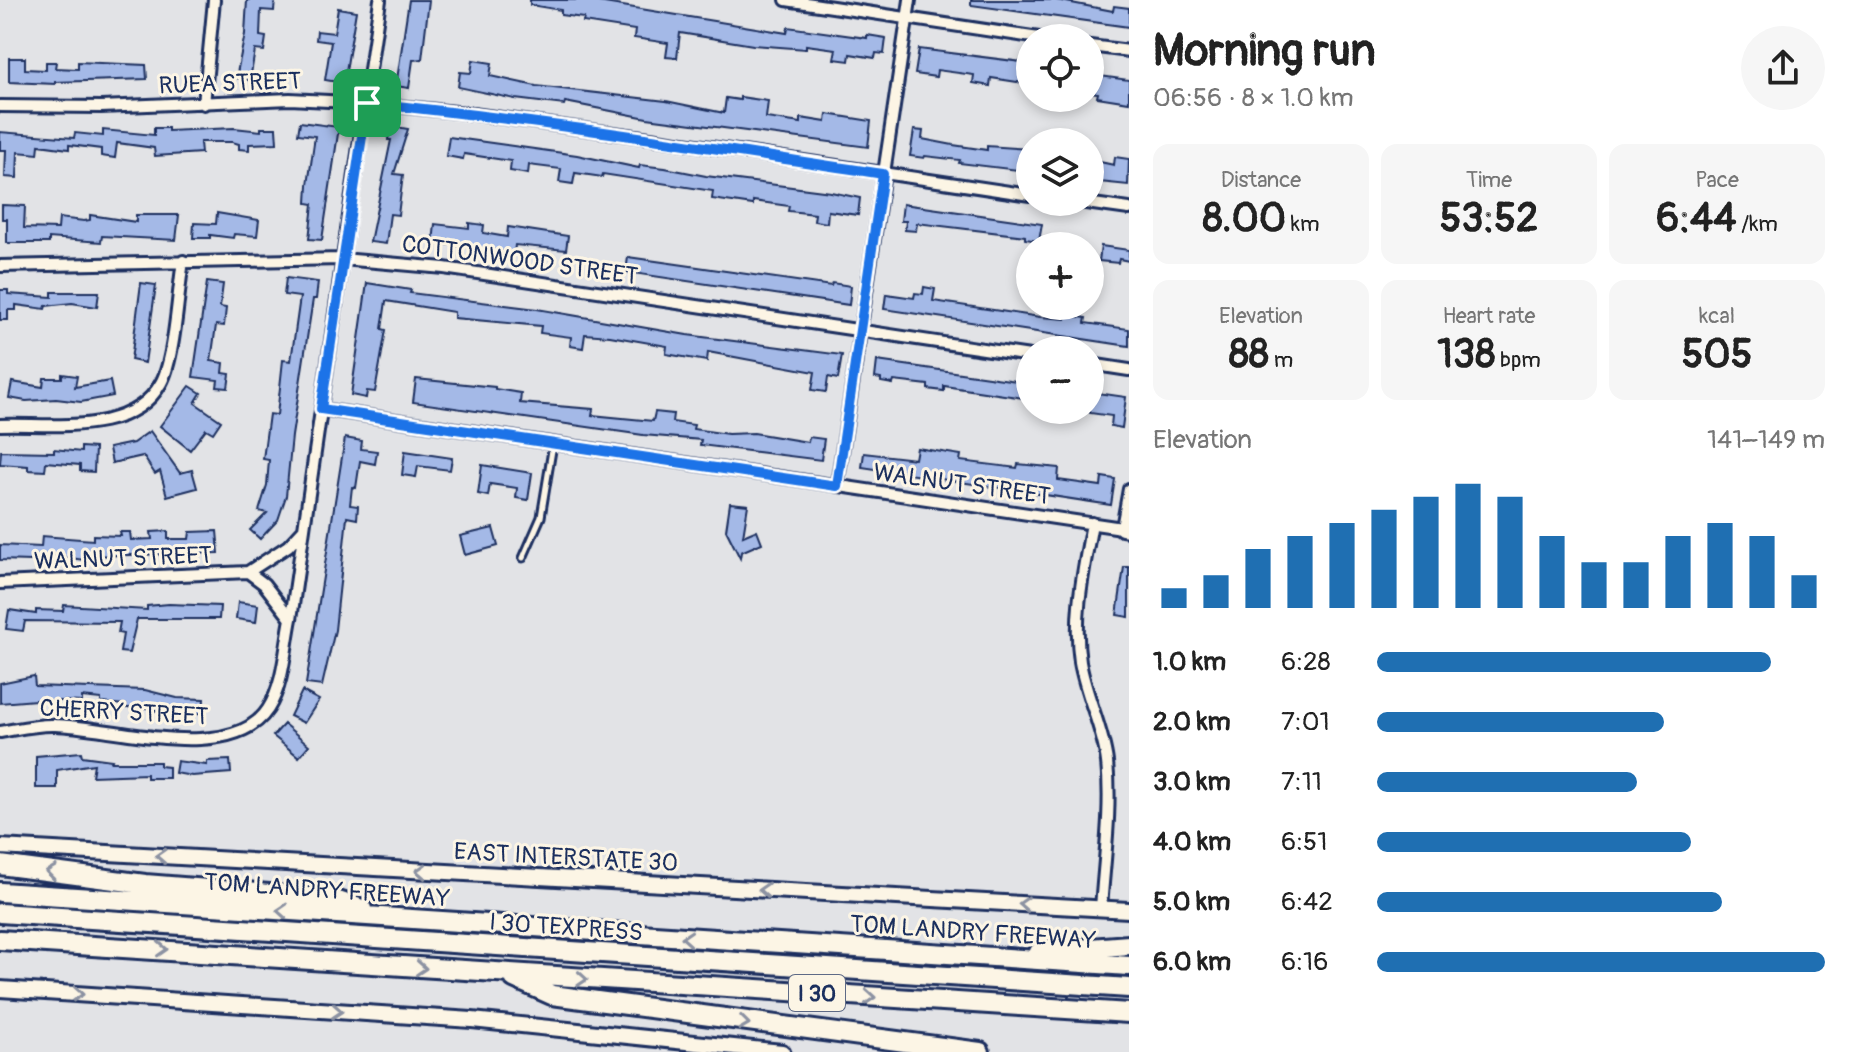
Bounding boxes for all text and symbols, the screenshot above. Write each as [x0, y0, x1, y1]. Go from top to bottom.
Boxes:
map controls [1016, 24, 1104, 424]
button: locate [1016, 24, 1104, 112]
text: Morning run [1153, 24, 1376, 79]
button: share [1741, 26, 1825, 110]
street label: RUEA STREET [158, 67, 302, 100]
pin [333, 69, 401, 137]
icon: arrive [345, 81, 389, 125]
text: 06:56 · 8 × 1.0 km [1153, 82, 1354, 114]
button: layers [1016, 128, 1104, 216]
text: Distance [1221, 166, 1301, 194]
text: Time [1466, 166, 1512, 194]
text: Pace [1695, 166, 1739, 194]
text: 8.00 [1202, 194, 1286, 243]
text: 53:52 [1440, 194, 1538, 243]
text: 6:44 [1656, 194, 1736, 243]
text: km [1286, 210, 1320, 238]
text: /km [1736, 210, 1778, 238]
street label: COTTONWOOD STREET [400, 230, 640, 291]
button: + [1016, 232, 1104, 320]
text: Elevation [1219, 302, 1303, 330]
text: Heart rate [1443, 302, 1535, 330]
text: kcal [1699, 302, 1735, 330]
text: 88 [1229, 330, 1269, 379]
text: 138 [1437, 330, 1495, 379]
text: 505 [1682, 330, 1752, 379]
button: − [1016, 336, 1104, 424]
text: m [1269, 346, 1293, 374]
text: bpm [1495, 346, 1541, 374]
text: Elevation [1153, 424, 1252, 456]
text: 141–149 m [1707, 424, 1825, 456]
street label: WALNUT STREET [872, 458, 1052, 511]
street label: WALNUT STREET [33, 541, 213, 576]
text: 1.0 km [1153, 646, 1226, 678]
text: 6:28 [1281, 646, 1331, 678]
street label: CHERRY STREET [39, 694, 209, 731]
text: 2.0 km [1153, 706, 1231, 738]
text: 7:01 [1281, 706, 1330, 738]
text: 3.0 km [1153, 766, 1231, 798]
text: 7:11 [1281, 766, 1322, 798]
text: 4.0 km [1153, 826, 1231, 858]
text: 6:51 [1281, 826, 1327, 858]
street label: EAST INTERSTATE 30 [453, 837, 679, 878]
one-way arrow [154, 848, 167, 865]
one-way arrow [414, 863, 427, 880]
one-way arrow [44, 864, 58, 881]
street label: TOM LANDRY FREEWAY [203, 867, 451, 914]
one-way arrow [757, 882, 770, 899]
text: 5.0 km [1153, 886, 1230, 918]
text: 6:42 [1281, 886, 1333, 918]
one-way arrow [1017, 896, 1030, 913]
one-way arrow [275, 902, 288, 919]
street label: I 30 TEXPRESS [488, 908, 644, 947]
street label: TOM LANDRY FREEWAY [849, 909, 1097, 956]
one-way arrow [680, 930, 693, 947]
one-way arrow [156, 940, 169, 957]
text: 6.0 km [1153, 946, 1231, 978]
text: 6:16 [1281, 946, 1328, 978]
one-way arrow [415, 959, 428, 976]
one-way arrow [576, 970, 589, 987]
road number: I 30 [789, 975, 845, 1011]
one-way arrow [72, 985, 85, 1002]
one-way arrow [864, 988, 877, 1005]
one-way arrow [331, 1003, 344, 1020]
one-way arrow [738, 1014, 751, 1031]

